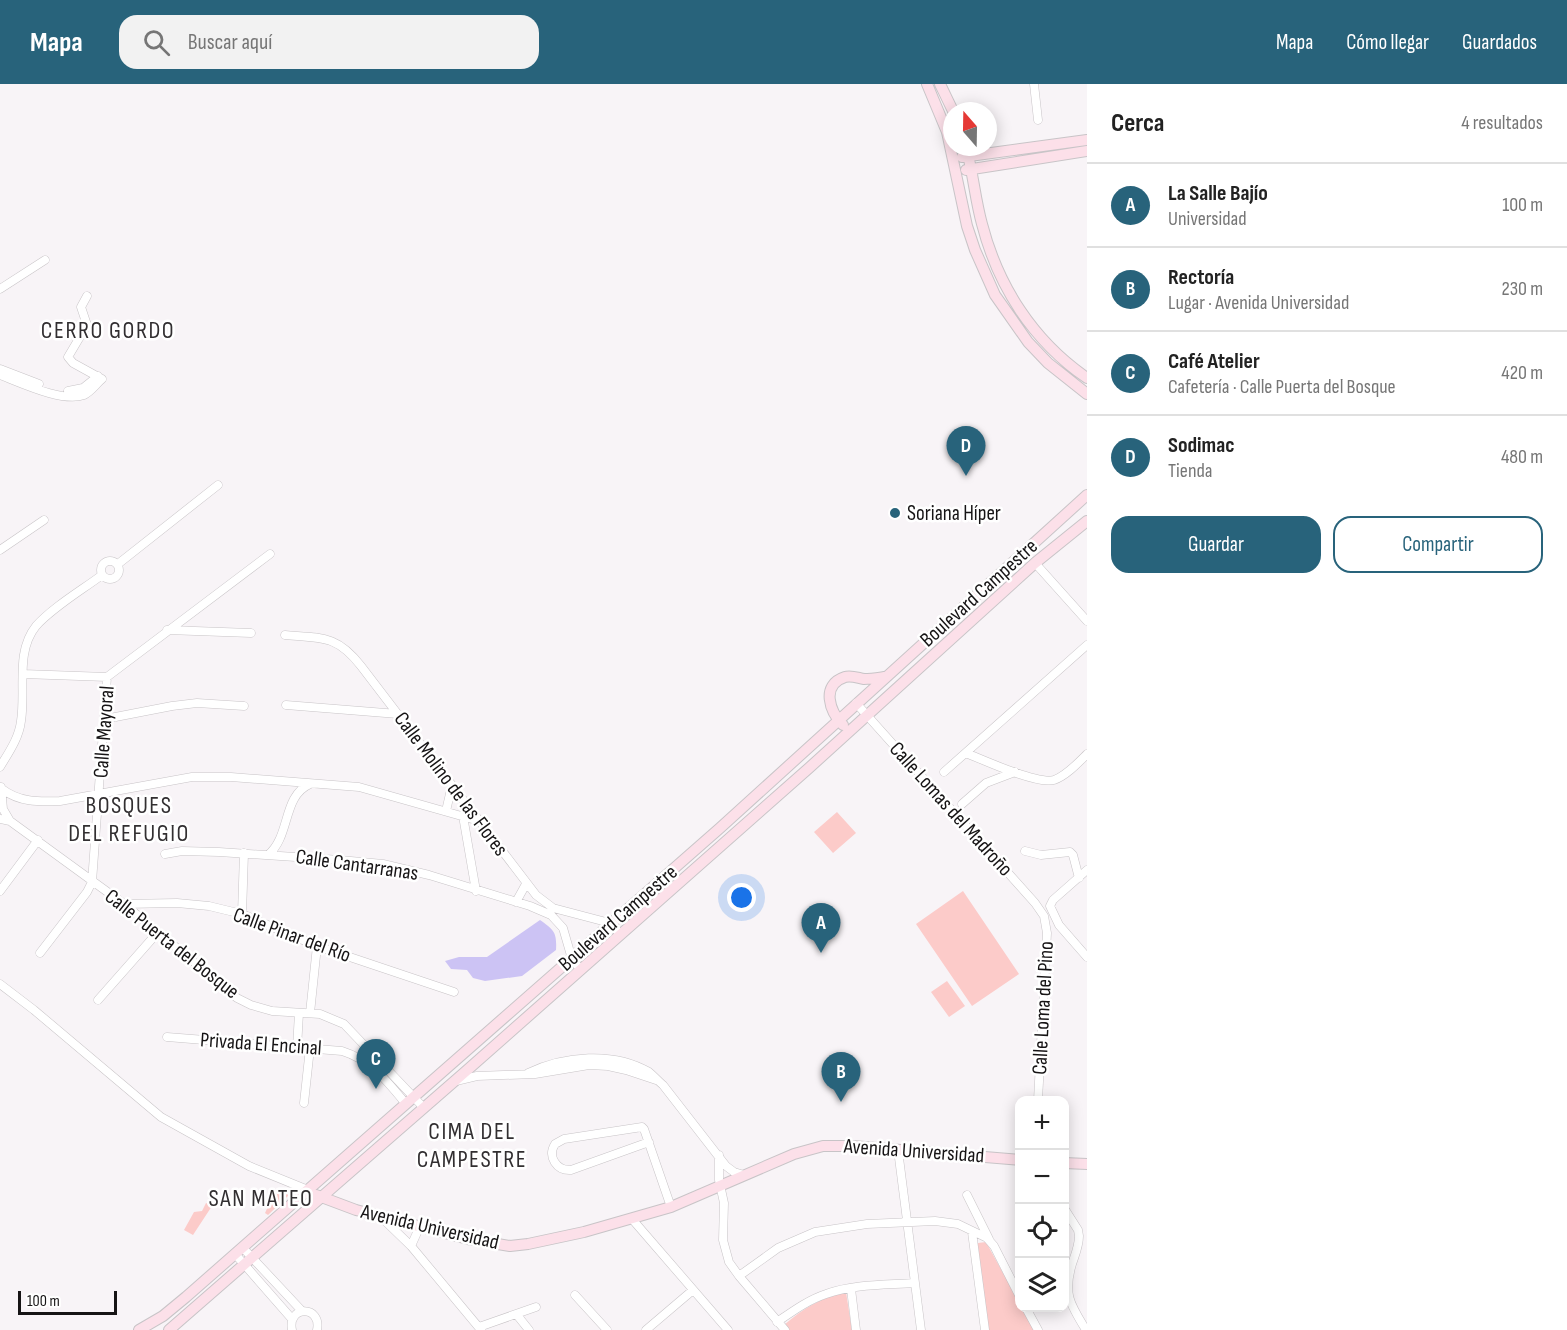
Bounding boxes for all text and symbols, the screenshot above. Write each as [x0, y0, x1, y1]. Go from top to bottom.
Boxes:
search box [119, 15, 539, 69]
text: Mapa [30, 26, 83, 59]
icon: search [140, 26, 173, 59]
text: Buscar aquí [188, 29, 272, 56]
text: Mapa [1276, 30, 1313, 55]
text: Cómo llegar [1346, 30, 1429, 55]
text: Guardados [1462, 30, 1537, 55]
north arrow [943, 102, 997, 156]
text: Cerca [1111, 108, 1164, 139]
text: 4 resultados [1461, 111, 1543, 135]
text: La Salle Bajío [1168, 180, 1268, 207]
text: A [1126, 193, 1135, 217]
text: 100 m [1502, 193, 1543, 217]
text: Universidad [1168, 207, 1247, 231]
text: Rectoría [1168, 264, 1234, 291]
text: B [1126, 277, 1135, 301]
text: 230 m [1501, 277, 1543, 301]
text: Lugar · Avenida Universidad [1168, 291, 1349, 315]
district label: CERRO GORDO [41, 316, 175, 345]
text: Café Atelier [1168, 348, 1260, 375]
text: C [1125, 361, 1136, 385]
text: 420 m [1501, 361, 1543, 385]
text: Cafetería · Calle Puerta del Bosque [1168, 375, 1396, 399]
pin: D [946, 426, 986, 476]
text: Sodimac [1168, 432, 1234, 459]
text: D [1125, 445, 1136, 469]
text: 480 m [1501, 445, 1543, 469]
text: Tienda [1168, 459, 1212, 483]
place label: Soriana Híper [907, 501, 1001, 526]
marker: Soriana Híper [888, 506, 902, 520]
button: Guardar [1111, 516, 1321, 573]
button: Compartir [1333, 516, 1543, 573]
street label: Boulevard Campestre [915, 534, 1043, 652]
street label: Calle Mayoral [88, 685, 120, 779]
street label: Calle Molino de las Flores [389, 707, 513, 861]
street label: Calle Lomas del Madroño [884, 737, 1018, 881]
district label: BOSQUES DEL REFUGIO [68, 791, 190, 848]
street label: Calle Cantarranas [294, 844, 420, 886]
street label: Boulevard Campestre [553, 860, 683, 976]
your location [727, 883, 756, 912]
street label: Calle Puerta del Bosque [100, 884, 244, 1004]
street label: Calle Pinar del Río [230, 902, 354, 968]
pin: A [802, 904, 840, 953]
street label: Calle Loma del Pino [1027, 941, 1059, 1075]
street label: Privada El Encinal [199, 1027, 323, 1061]
pin: C [356, 1040, 395, 1089]
pin: B [822, 1052, 860, 1102]
map controls [1015, 1096, 1069, 1312]
button: + [1015, 1096, 1069, 1150]
district label: CIMA DEL CAMPESTRE [417, 1117, 527, 1174]
street label: Avenida Universidad [842, 1134, 985, 1168]
button: − [1015, 1150, 1069, 1204]
district label: SAN MATEO [209, 1184, 313, 1213]
street label: Avenida Universidad [358, 1199, 501, 1255]
button: locate [1015, 1204, 1069, 1258]
button: layers [1015, 1258, 1069, 1312]
scale bar [18, 1288, 117, 1316]
text: 100 m [27, 1292, 60, 1311]

